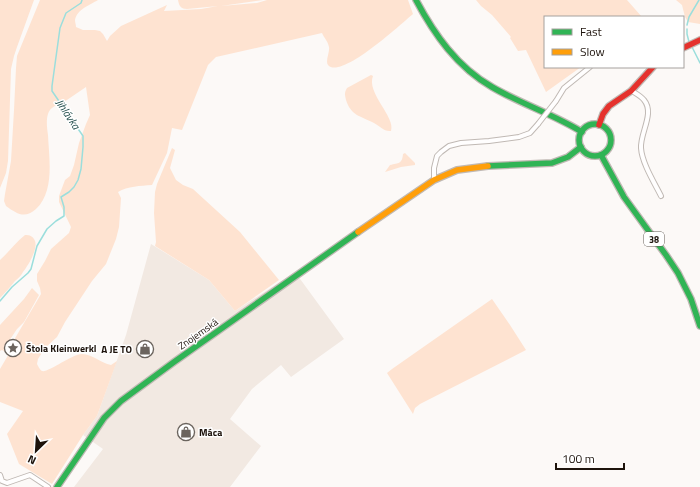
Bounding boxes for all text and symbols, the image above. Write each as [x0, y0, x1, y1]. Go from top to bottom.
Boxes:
legend [544, 16, 684, 68]
text: Fast [580, 22, 603, 41]
text: Slow [580, 42, 605, 61]
water label: Jihlávka [52, 96, 84, 133]
road number: 38 [644, 232, 664, 246]
street label: Znojemská [175, 315, 221, 353]
place icon: Štola Kleinwerkl [3, 338, 23, 358]
shop icon: A JE TO [135, 339, 155, 359]
place label: Štola Kleinwerkl [26, 341, 97, 356]
place label: A JE TO [101, 342, 132, 357]
shop icon: Máca [176, 422, 196, 442]
place label: Máca [199, 425, 222, 440]
north arrow [16, 431, 56, 471]
scale bar [556, 445, 624, 471]
text: 100 m [562, 449, 595, 468]
text: N [25, 451, 39, 469]

